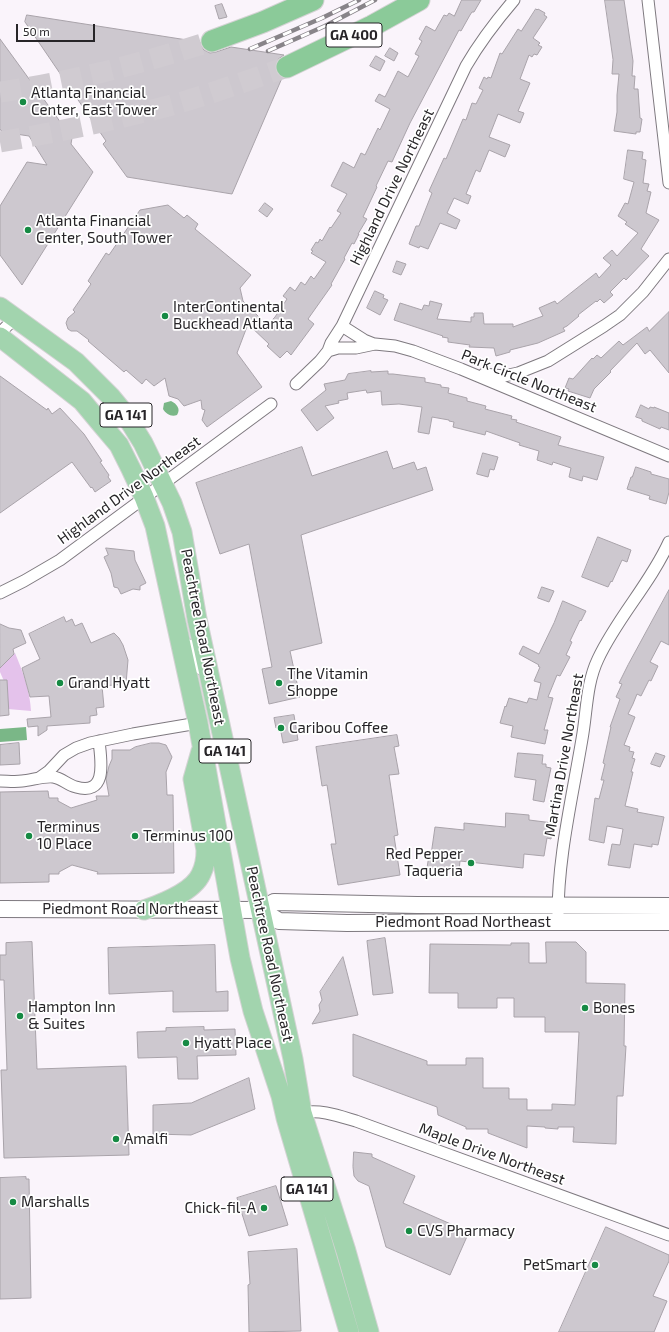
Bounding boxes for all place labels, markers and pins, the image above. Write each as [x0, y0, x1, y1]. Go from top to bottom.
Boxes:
place label: Atlanta Financial Center, East Tower [31, 84, 157, 119]
marker: Atlanta Financial Center, East Tower [18, 97, 28, 107]
place label: Atlanta Financial Center, South Tower [36, 212, 172, 247]
marker: Atlanta Financial Center, South Tower [23, 225, 33, 235]
place label: InterContinental Buckhead Atlanta [173, 298, 293, 333]
marker: InterContinental Buckhead Atlanta [160, 311, 170, 321]
place label: The Vitamin Shoppe [287, 665, 368, 700]
place label: Grand Hyatt [68, 674, 150, 692]
marker: Grand Hyatt [55, 678, 65, 688]
marker: The Vitamin Shoppe [274, 678, 284, 688]
place label: Caribou Coffee [289, 719, 388, 737]
marker: Caribou Coffee [276, 723, 286, 733]
place label: Terminus 10 Place [37, 818, 100, 853]
place label: Terminus 100 [143, 827, 233, 845]
marker: Terminus 10 Place [24, 831, 34, 841]
marker: Terminus 100 [130, 831, 140, 841]
place label: Red Pepper Taqueria [386, 845, 463, 880]
marker: Red Pepper Taqueria [466, 858, 476, 868]
place label: Hampton Inn & Suites [28, 998, 116, 1033]
place label: Bones [593, 999, 635, 1017]
marker: Bones [580, 1003, 590, 1013]
marker: Hampton Inn & Suites [15, 1011, 25, 1021]
place label: Hyatt Place [194, 1034, 272, 1052]
marker: Hyatt Place [181, 1038, 191, 1048]
place label: Amalfi [124, 1130, 168, 1148]
marker: Amalfi [111, 1134, 121, 1144]
place label: Marshalls [21, 1193, 90, 1211]
marker: Marshalls [8, 1197, 18, 1207]
place label: Chick-fil-A [184, 1199, 256, 1217]
marker: Chick-fil-A [259, 1203, 269, 1213]
place label: CVS Pharmacy [417, 1222, 515, 1240]
marker: CVS Pharmacy [404, 1226, 414, 1236]
place label: PetSmart [523, 1256, 587, 1274]
marker: PetSmart [590, 1260, 600, 1270]

